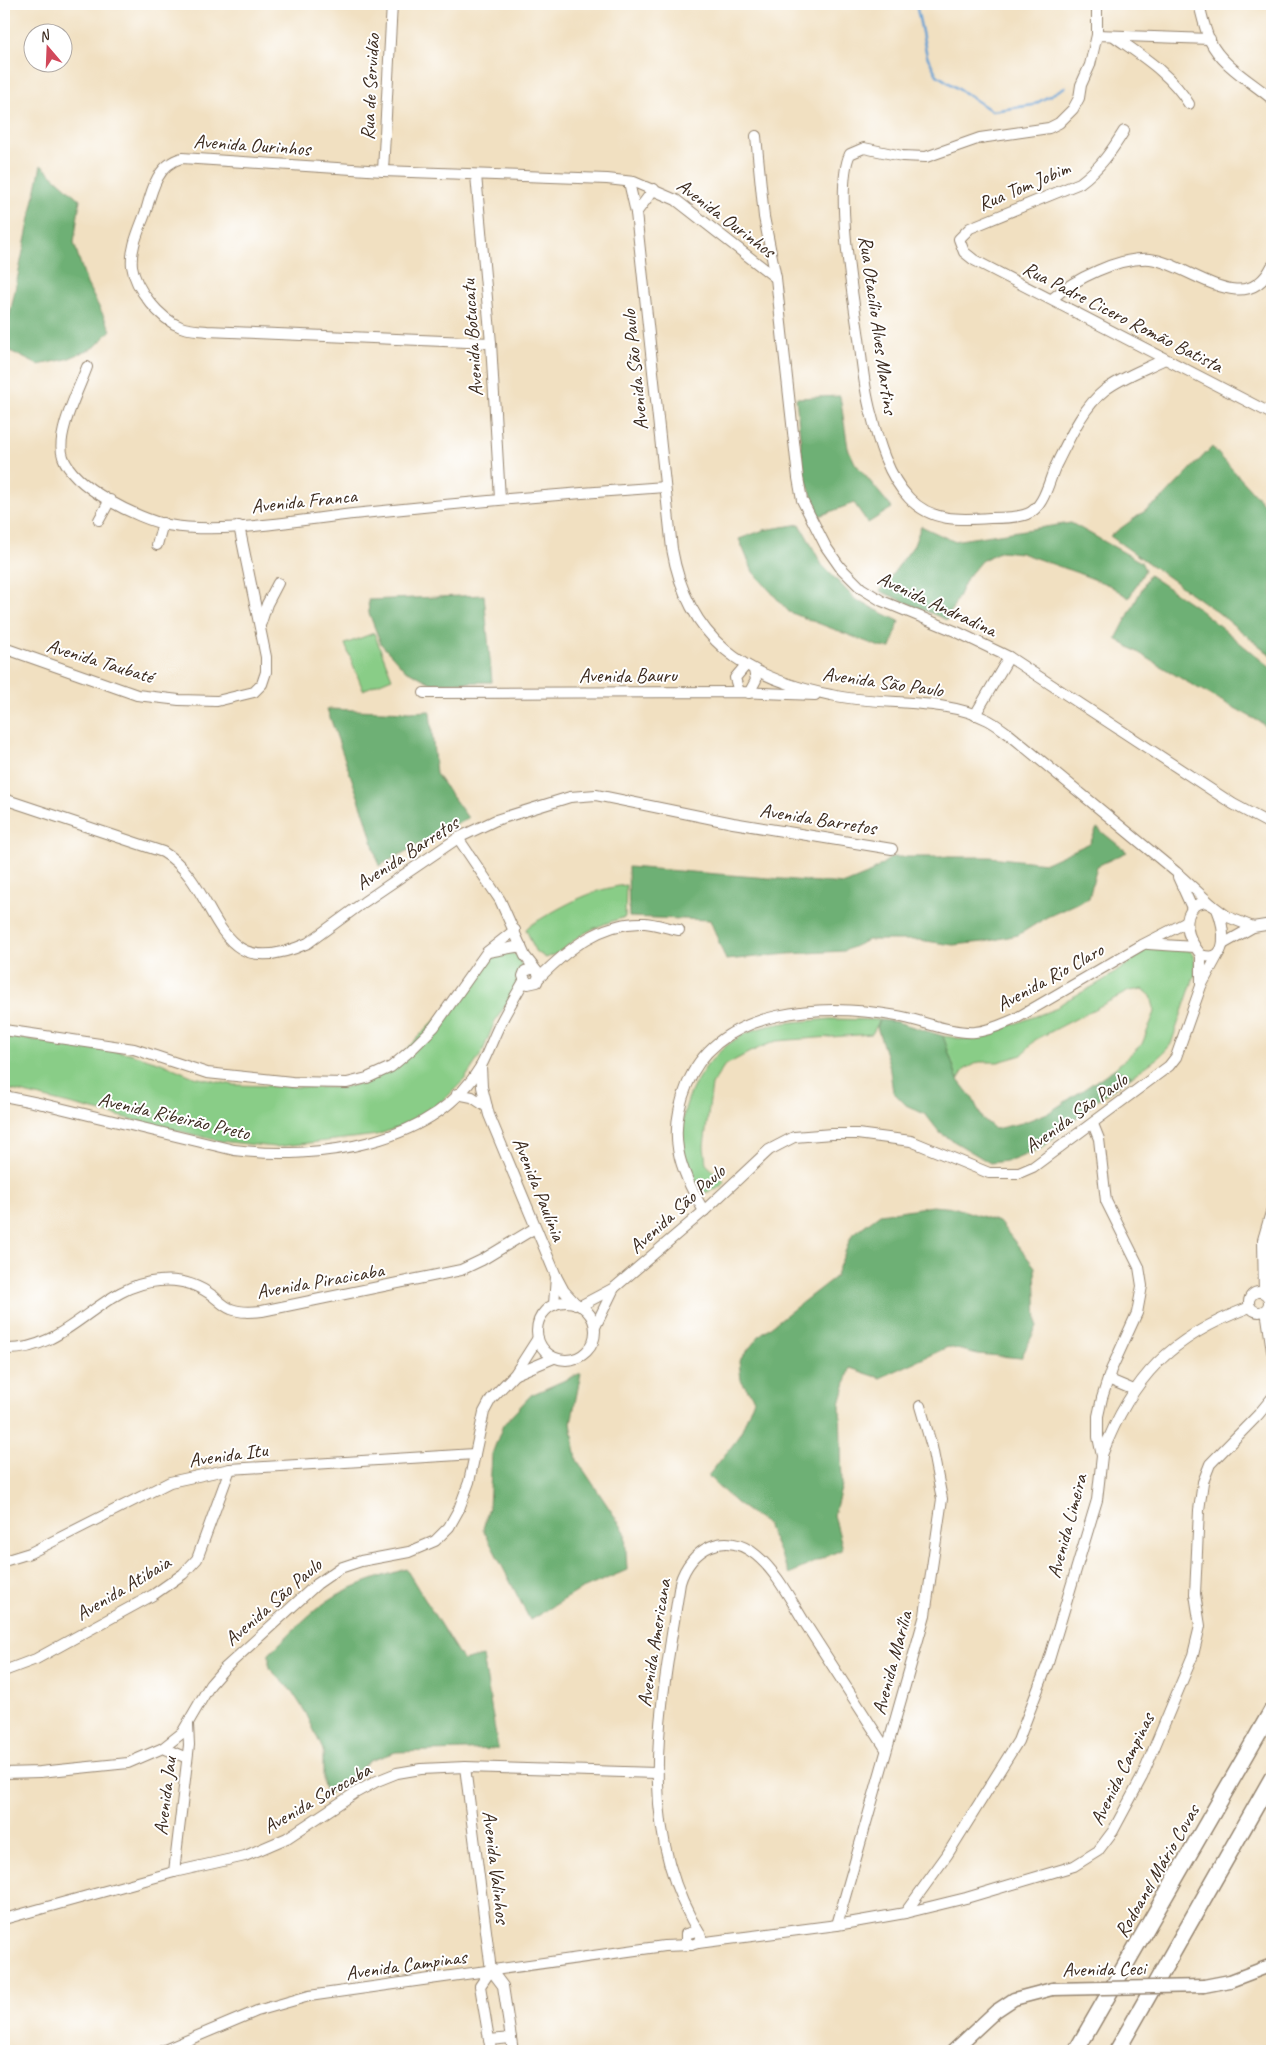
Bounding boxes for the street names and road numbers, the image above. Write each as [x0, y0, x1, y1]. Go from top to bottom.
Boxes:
street label: Rua de Servidão [355, 32, 385, 141]
street label: Avenida Ourinhos [193, 128, 313, 162]
street label: Rua Tom Jobim [974, 155, 1075, 217]
street label: Avenida Ourinhos [672, 173, 782, 264]
street label: Rua Otacílio Alves Martins [853, 234, 903, 418]
street label: Rua Padre Cicero Romão Batista [1019, 256, 1228, 379]
street label: Avenida Botucatu [455, 277, 489, 397]
street label: Avenida São Paulo [616, 307, 654, 432]
street label: Avenida Franca [250, 483, 360, 519]
street label: Avenida Andradina [874, 566, 1002, 643]
street label: Avenida Taubaté [44, 633, 160, 690]
street label: Avenida São Paulo [821, 661, 946, 703]
street label: Avenida Bauru [579, 663, 679, 688]
street label: Avenida Barretos [758, 797, 880, 841]
street label: Avenida Barretos [351, 809, 465, 895]
street label: Avenida Rio Claro [992, 937, 1109, 1017]
street label: Avenida São Paulo [1020, 1067, 1133, 1159]
street label: Avenida Ribeirão Preto [96, 1086, 253, 1146]
street label: Avenida Paulínia [507, 1134, 572, 1246]
street label: Avenida São Paulo [624, 1159, 731, 1259]
street label: Avenida Piracicaba [254, 1257, 388, 1304]
street label: Avenida Itu [187, 1437, 270, 1473]
street label: Avenida Limeira [1041, 1470, 1093, 1581]
street label: Avenida Atibaia [71, 1549, 176, 1626]
street label: Avenida São Paulo [219, 1552, 328, 1651]
street label: Avenida Americana [632, 1576, 677, 1709]
street label: Avenida Marília [866, 1607, 918, 1717]
street label: Avenida Campinas [1084, 1707, 1161, 1829]
street label: Avenida Jau [148, 1754, 182, 1837]
street label: Avenida Sorocaba [259, 1756, 376, 1839]
street label: Rodoanel Mário Covas [1109, 1798, 1206, 1942]
street label: Avenida Valinhos [477, 1809, 516, 1927]
street label: Avenida Campinas [344, 1944, 470, 1986]
street label: Avenida Ceci [1062, 1956, 1148, 1982]

